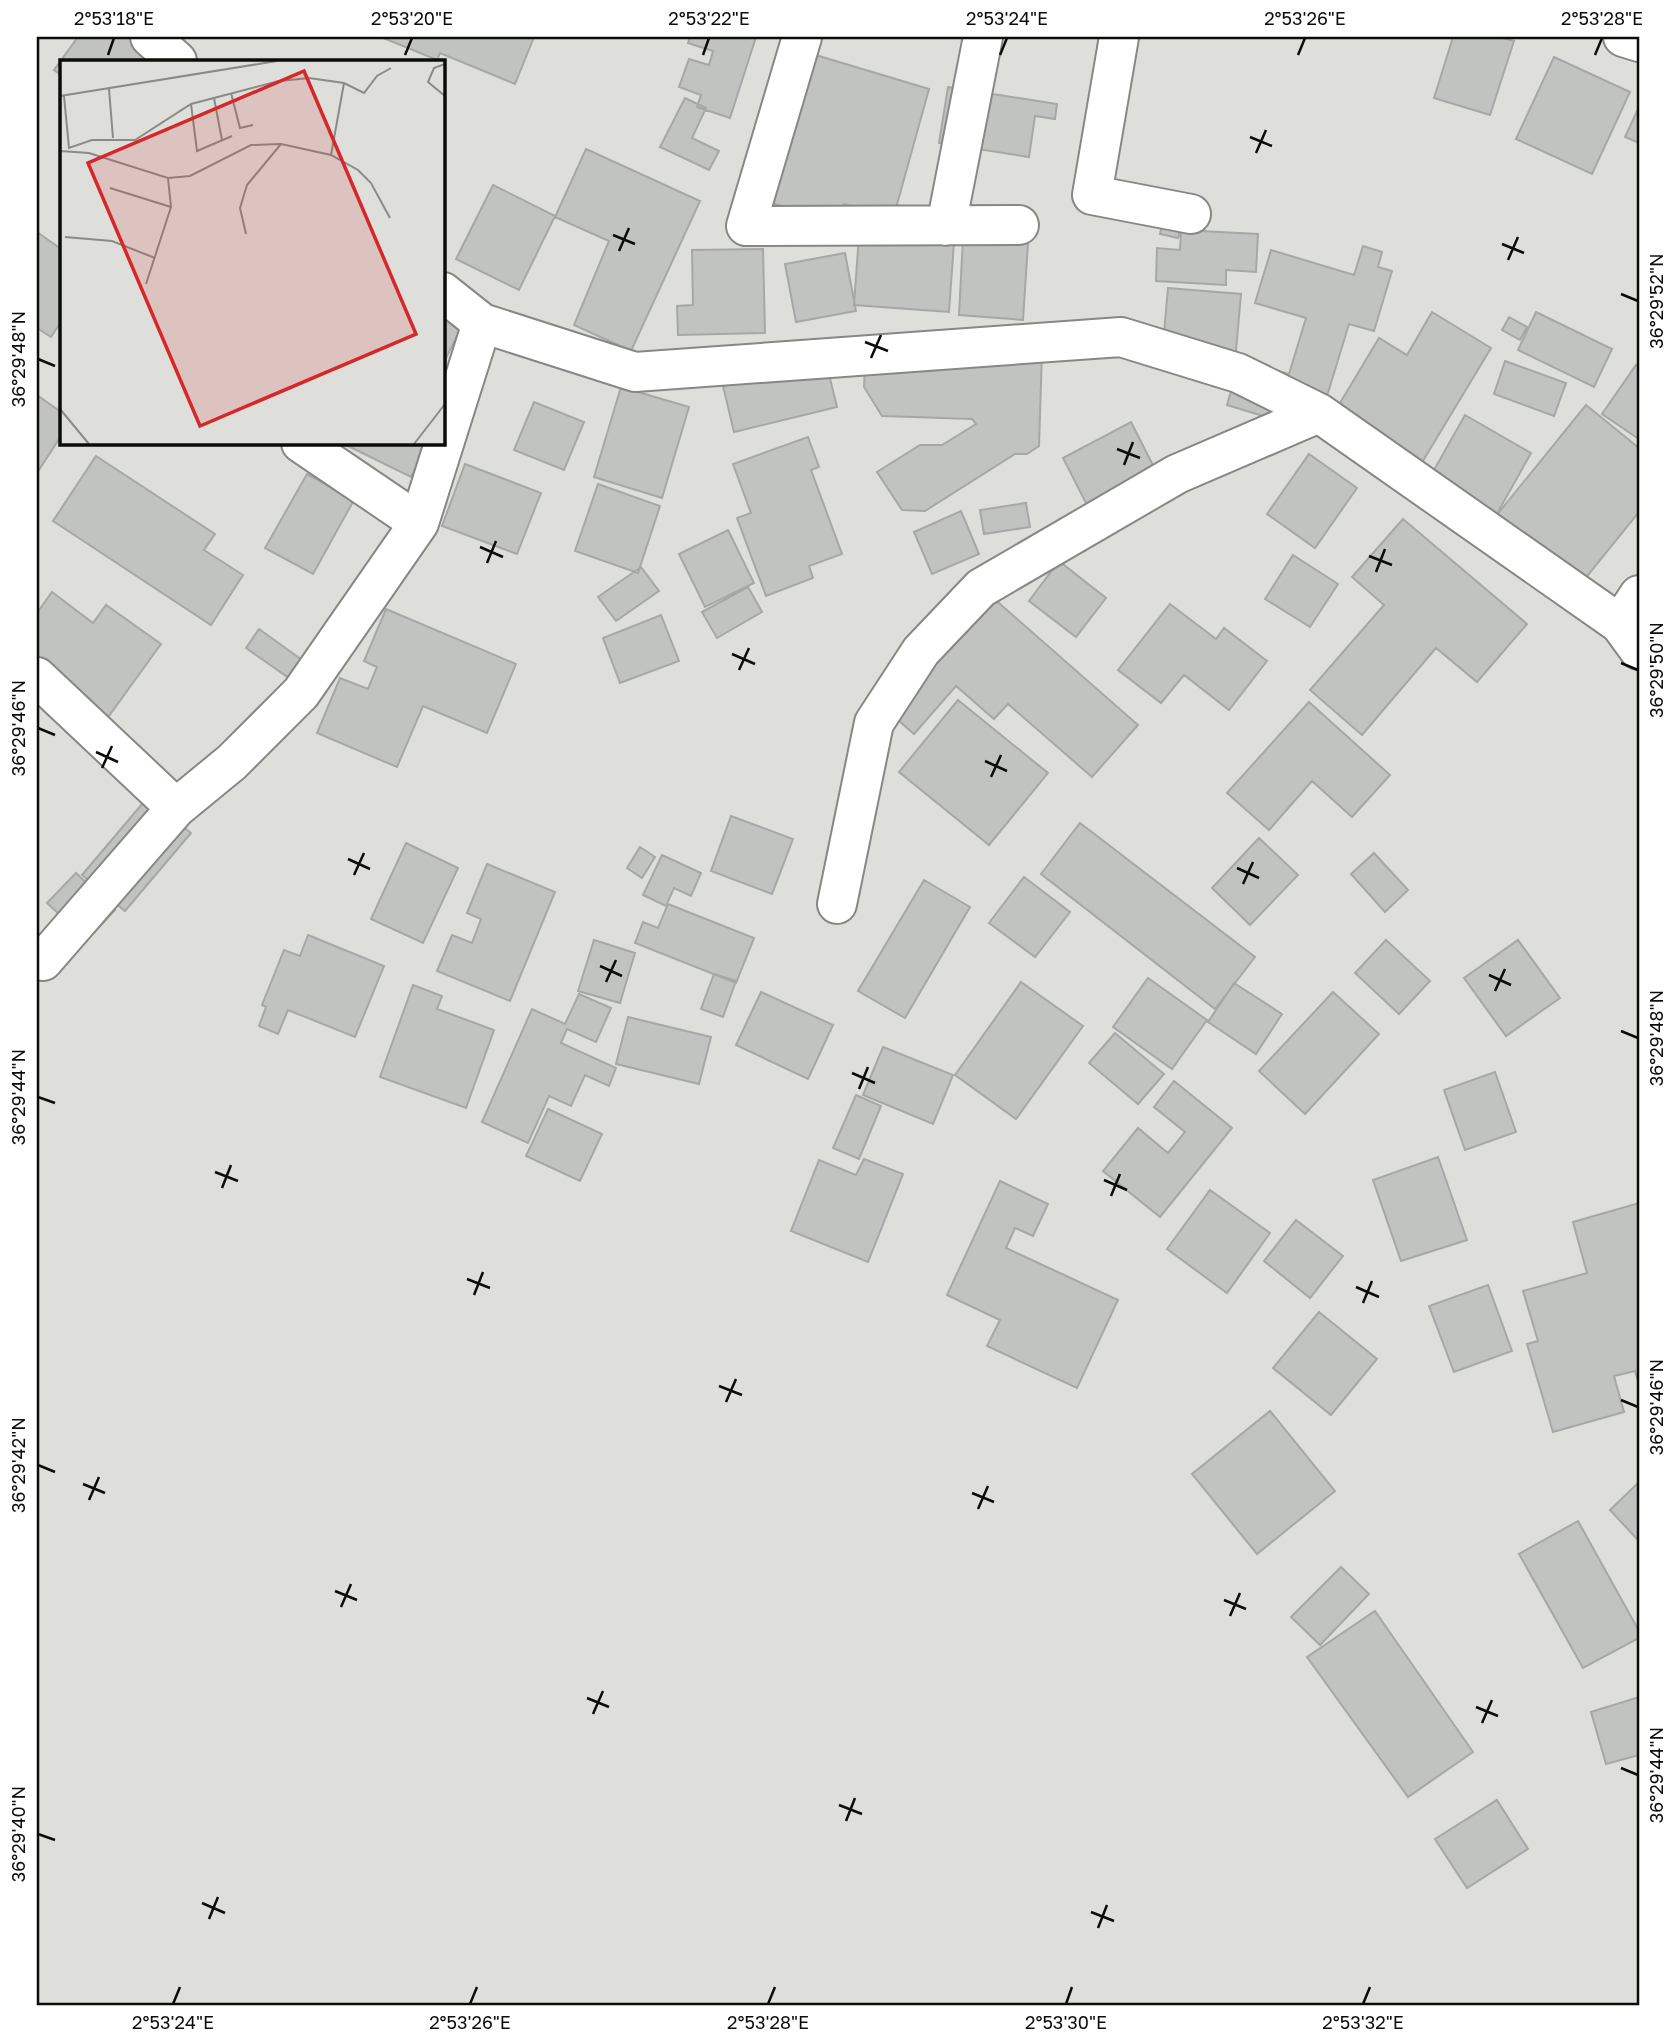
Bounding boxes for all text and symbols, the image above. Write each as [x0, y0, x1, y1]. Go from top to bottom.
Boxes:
text: 2°53'18"E [74, 7, 154, 29]
text: 2°53'20"E [371, 7, 453, 29]
text: 2°53'22"E [668, 7, 750, 29]
text: 2°53'24"E [966, 7, 1048, 29]
text: 2°53'26"E [1264, 7, 1346, 29]
text: 2°53'28"E [1561, 7, 1643, 29]
inset map [60, 60, 444, 444]
text: 36°29'52"N [1645, 253, 1667, 349]
text: 36°29'48"N [7, 311, 29, 407]
text: 36°29'50"N [1645, 622, 1667, 718]
text: 36°29'46"N [7, 680, 29, 776]
text: 36°29'48"N [1645, 990, 1667, 1086]
text: 36°29'44"N [7, 1049, 29, 1145]
text: 36°29'46"N [1645, 1359, 1667, 1455]
text: 36°29'42"N [7, 1417, 29, 1513]
text: 36°29'44"N [1645, 1727, 1667, 1823]
text: 36°29'40"N [7, 1786, 29, 1882]
text: 2°53'24"E [132, 2011, 214, 2033]
text: 2°53'26"E [429, 2011, 511, 2033]
text: 2°53'28"E [727, 2011, 809, 2033]
text: 2°53'30"E [1025, 2011, 1107, 2033]
text: 2°53'32"E [1322, 2011, 1404, 2033]

